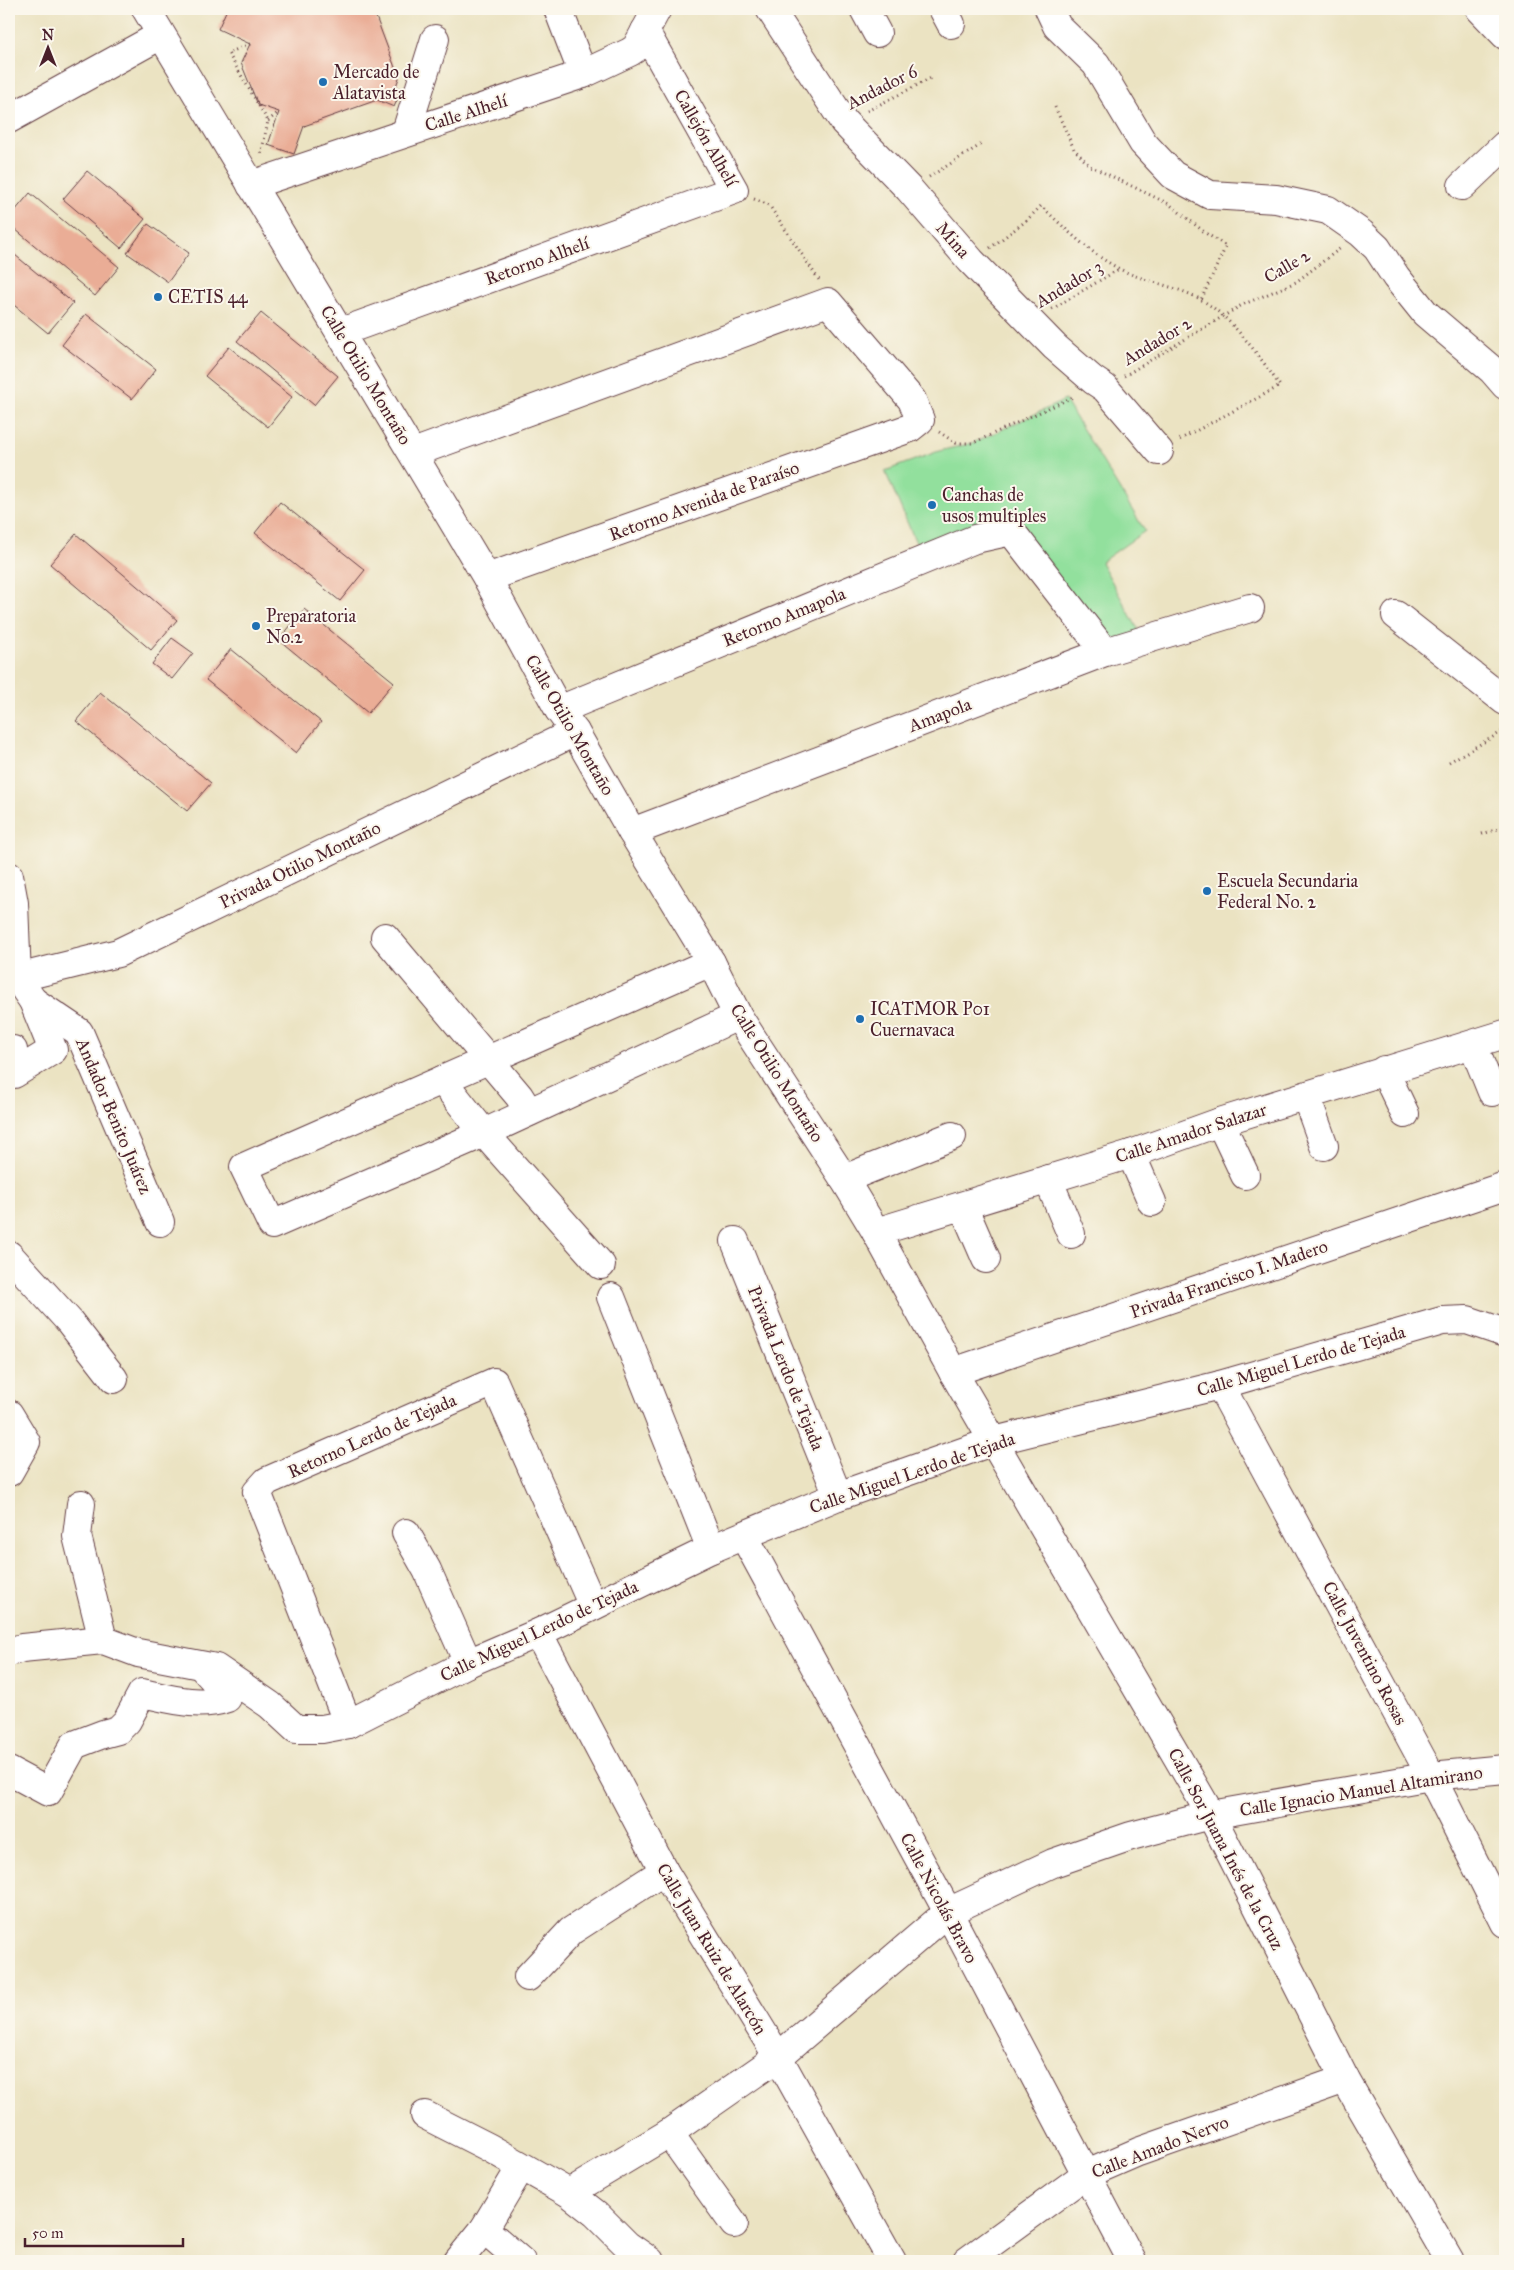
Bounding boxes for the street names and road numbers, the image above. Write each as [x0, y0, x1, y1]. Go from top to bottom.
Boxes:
street label: Andador 6 [842, 59, 922, 115]
street label: Callejón Alhelí [669, 86, 743, 191]
street label: Calle Alhelí [422, 89, 511, 137]
street label: Mina [931, 217, 975, 263]
street label: Retorno Alhelí [482, 232, 593, 290]
street label: Calle 2 [1260, 244, 1314, 288]
street label: Andador 3 [1031, 255, 1107, 313]
street label: Calle Otilio Montaño [316, 301, 416, 449]
street label: Andador 2 [1118, 312, 1195, 371]
street label: Retorno Avenida de Paraíso [606, 456, 802, 546]
street label: Retorno Amapola [719, 582, 849, 652]
street label: Calle Otilio Montaño [521, 651, 619, 799]
street label: Amapola [905, 693, 975, 737]
street label: Privada Otilio Montaño [216, 816, 384, 914]
street label: Calle Otilio Montaño [726, 1000, 828, 1146]
street label: Andador Benito Juárez [70, 1034, 157, 1198]
street label: Calle Amador Salazar [1113, 1098, 1270, 1168]
street label: Privada Francisco I. Madero [1127, 1235, 1331, 1323]
street label: Privada Lerdo de Tejada [743, 1283, 829, 1454]
street label: Calle Miguel Lerdo de Tejada [1194, 1321, 1408, 1402]
street label: Retorno Lerdo de Tejada [284, 1389, 460, 1483]
street label: Calle Miguel Lerdo de Tejada [806, 1427, 1018, 1519]
street label: Calle Miguel Lerdo de Tejada [437, 1575, 642, 1687]
street label: Calle Juventino Rosas [1317, 1577, 1412, 1729]
street label: Calle Sor Juana Inés de la Cruz [1162, 1744, 1289, 1954]
street label: Calle Ignacio Manuel Altamirano [1238, 1761, 1484, 1822]
street label: Calle Nicolás Bravo [895, 1829, 983, 1967]
street label: Calle Juan Ruiz de Alarcón [651, 1859, 772, 2039]
street label: Calle Amado Nervo [1088, 2111, 1232, 2183]

